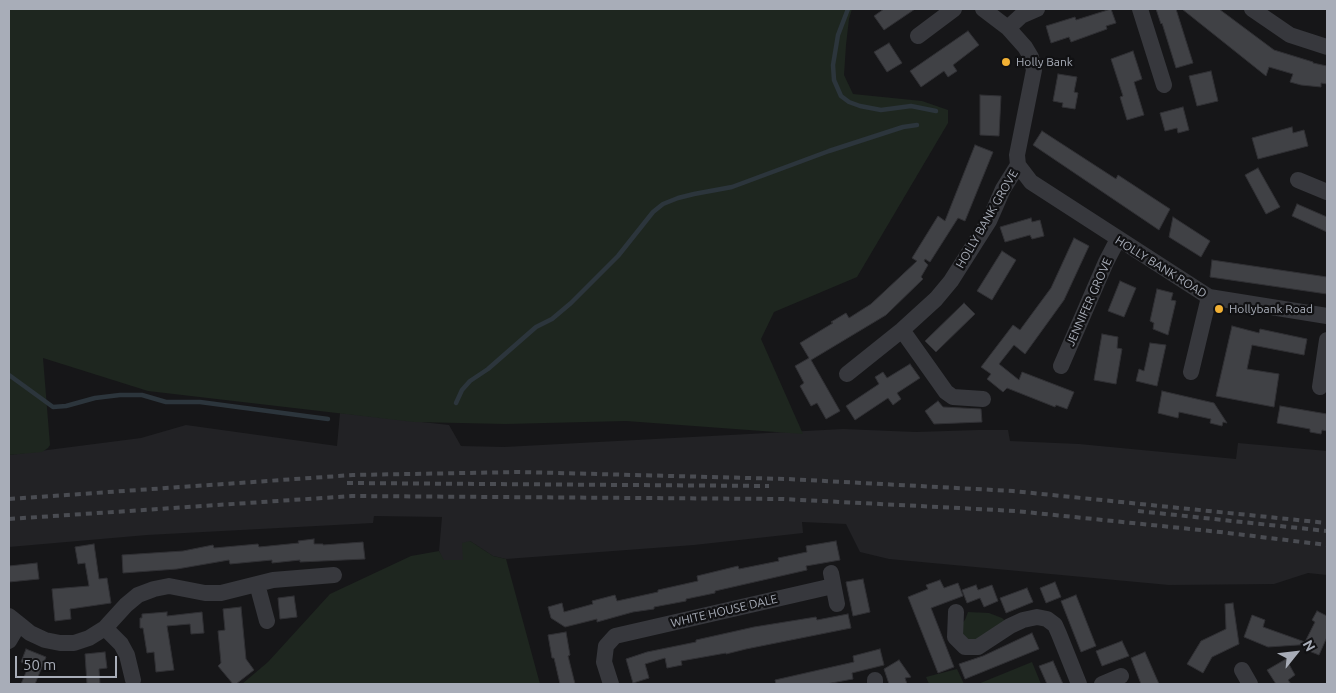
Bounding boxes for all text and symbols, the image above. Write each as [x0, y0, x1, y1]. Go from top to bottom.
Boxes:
place label: Holly Bank [1016, 55, 1073, 69]
marker: Holly Bank [1000, 56, 1012, 68]
street label: HOLLY BANK GROVE [953, 167, 1021, 271]
street label: HOLLY BANK ROAD [1113, 233, 1209, 301]
street label: JENNIFER GROVE [1063, 256, 1115, 348]
place label: Hollybank Road [1229, 302, 1313, 316]
marker: Hollybank Road [1213, 303, 1225, 315]
street label: WHITE HOUSE DALE [669, 592, 779, 630]
north arrow [1271, 628, 1321, 678]
text: N [1300, 637, 1319, 654]
scale bar [18, 646, 120, 678]
text: 50 m [23, 656, 56, 673]

